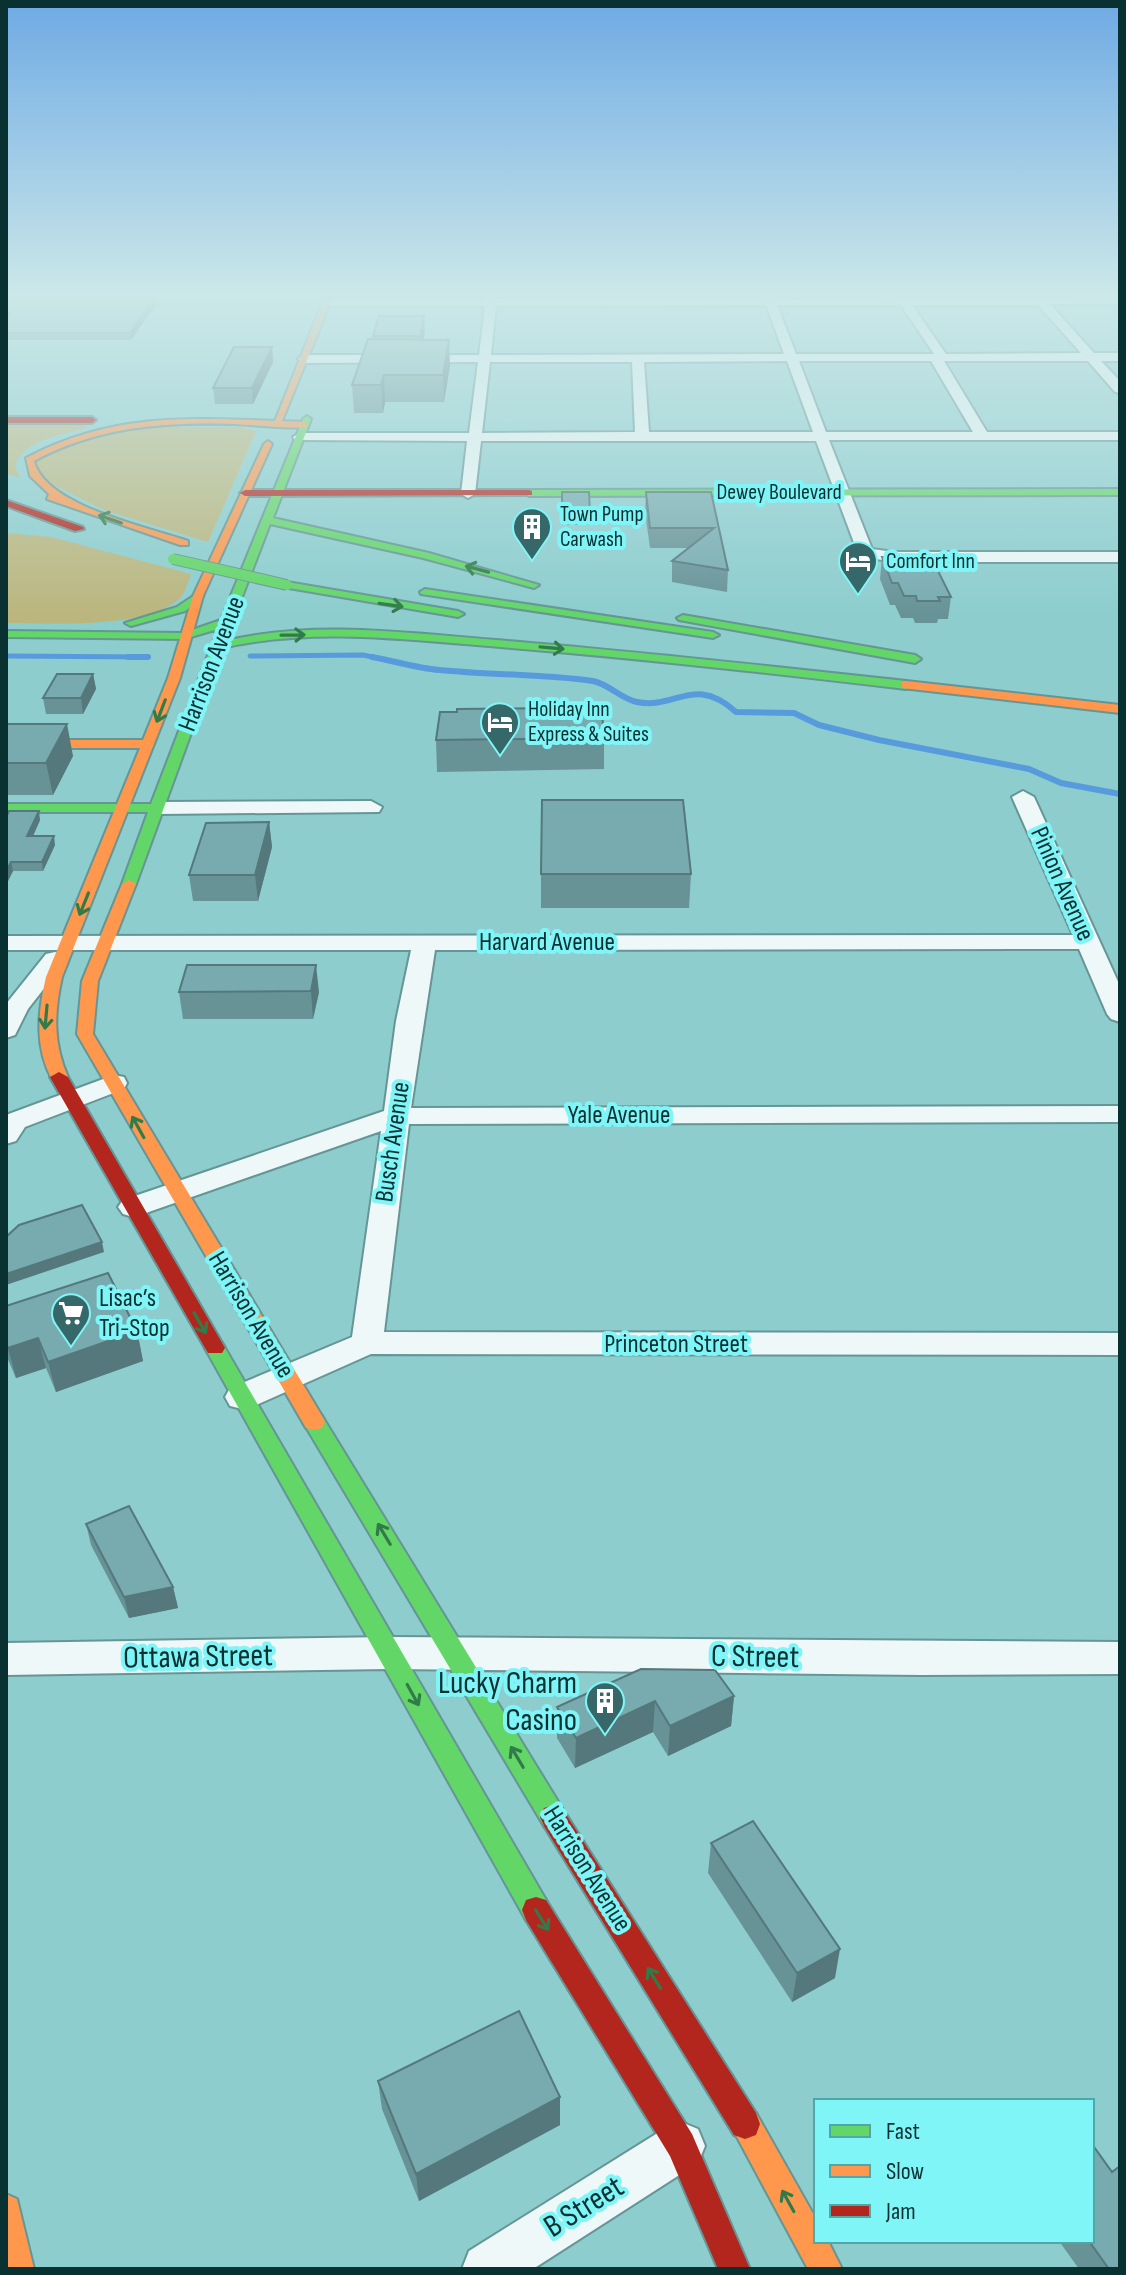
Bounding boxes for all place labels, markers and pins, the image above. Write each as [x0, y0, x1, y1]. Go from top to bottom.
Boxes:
place label: Town Pump Carwash [560, 501, 644, 553]
building icon: Town Pump Carwash [511, 506, 553, 561]
hotel icon: Comfort Inn [837, 540, 879, 595]
place label: Comfort Inn [886, 548, 975, 575]
place label: Holiday Inn Express & Suites [528, 696, 649, 748]
hotel icon: Holiday Inn Express & Suites [479, 701, 521, 756]
place label: Lisac’s Tri-Stop [99, 1283, 170, 1344]
supermarket icon: Lisac’s Tri-Stop [50, 1292, 92, 1347]
place label: Lucky Charm Casino [438, 1664, 577, 1740]
building icon: Lucky Charm Casino [584, 1680, 626, 1735]

